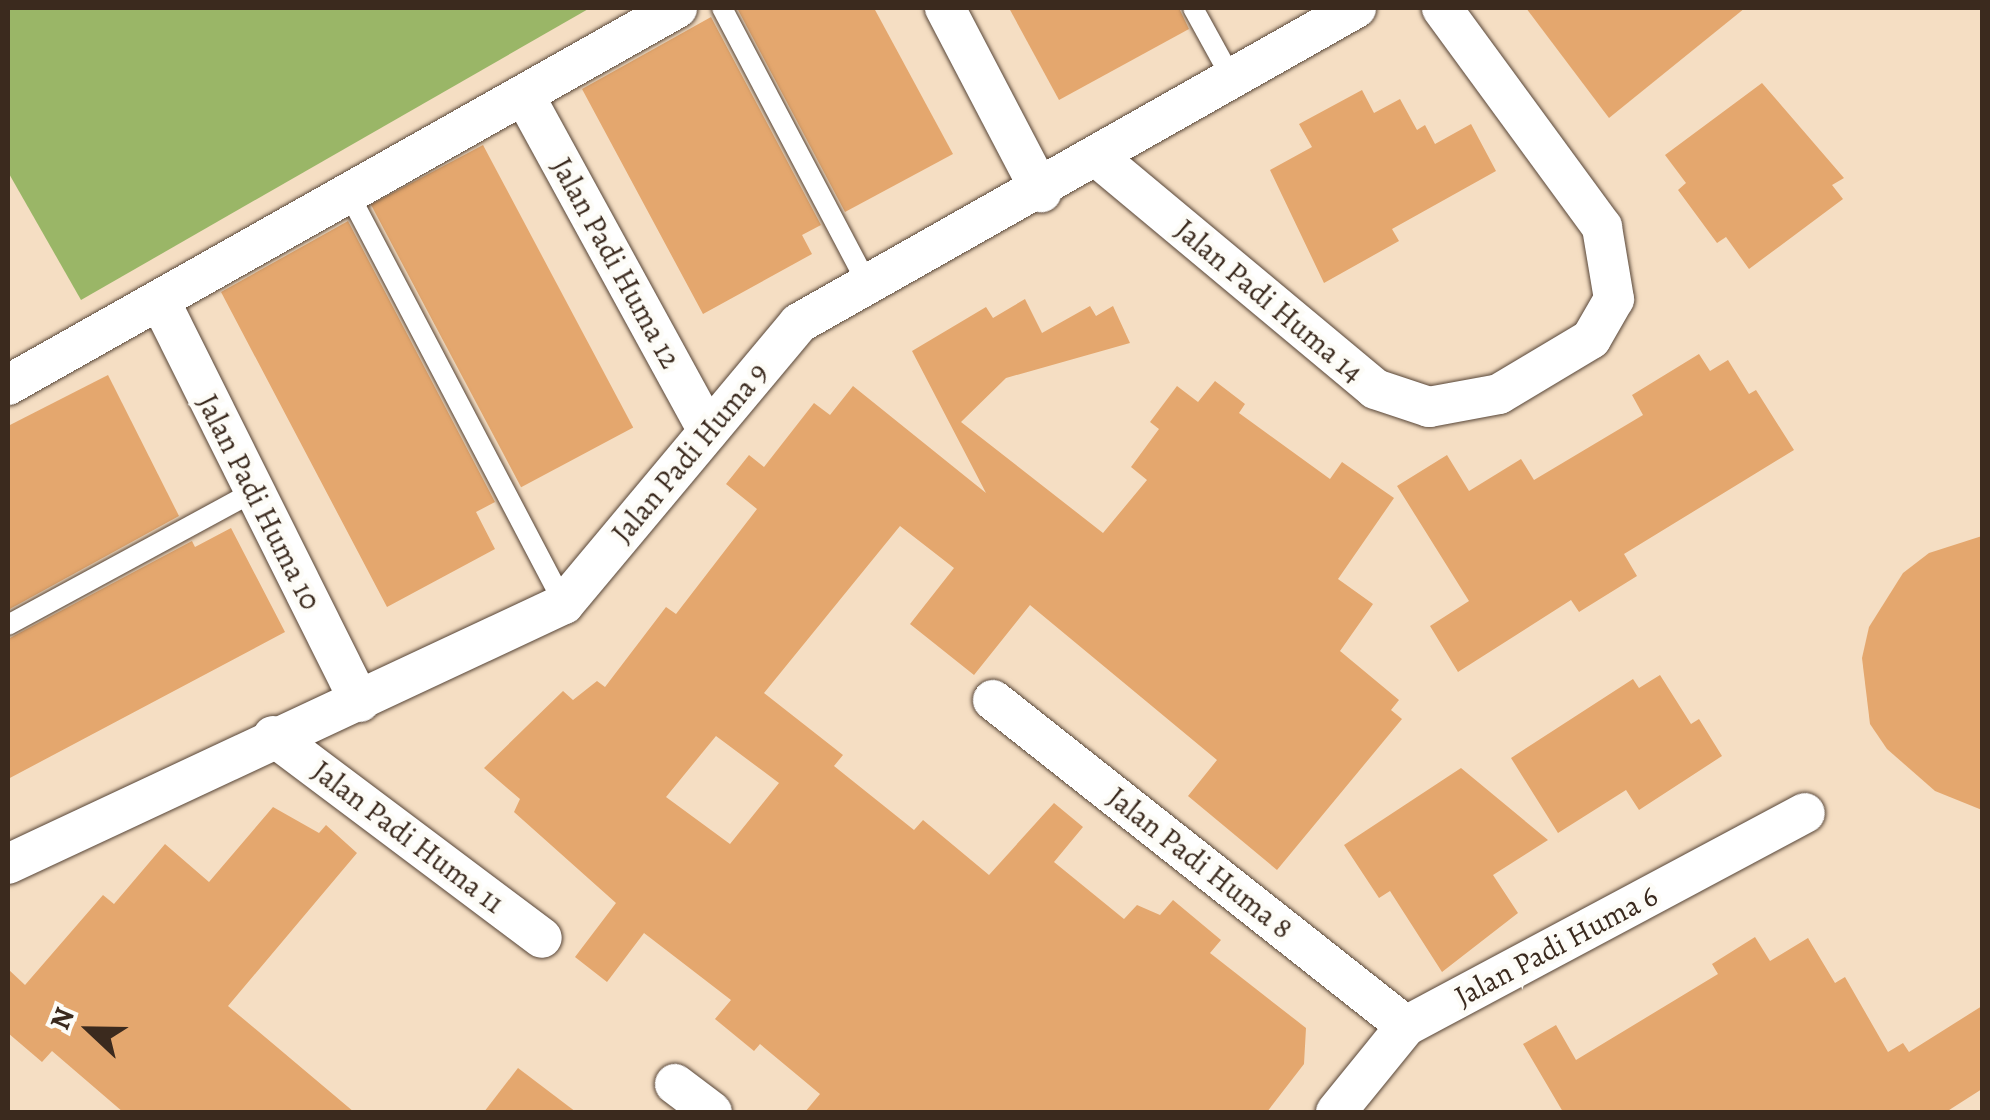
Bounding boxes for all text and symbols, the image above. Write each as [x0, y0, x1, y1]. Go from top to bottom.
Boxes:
street label: Jalan Padi Huma 12 [543, 151, 689, 375]
street label: Jalan Padi Huma 14 [1168, 212, 1370, 390]
street label: Jalan Padi Huma 9 [604, 355, 776, 551]
street label: Jalan Padi Huma 10 [189, 388, 329, 616]
street label: Jalan Padi Huma 11 [305, 753, 511, 921]
street label: Jalan Padi Huma 8 [1100, 779, 1300, 947]
street label: Jalan Padi Huma 6 [1448, 877, 1664, 1015]
north arrow [40, 980, 140, 1080]
text: N [41, 1002, 84, 1035]

